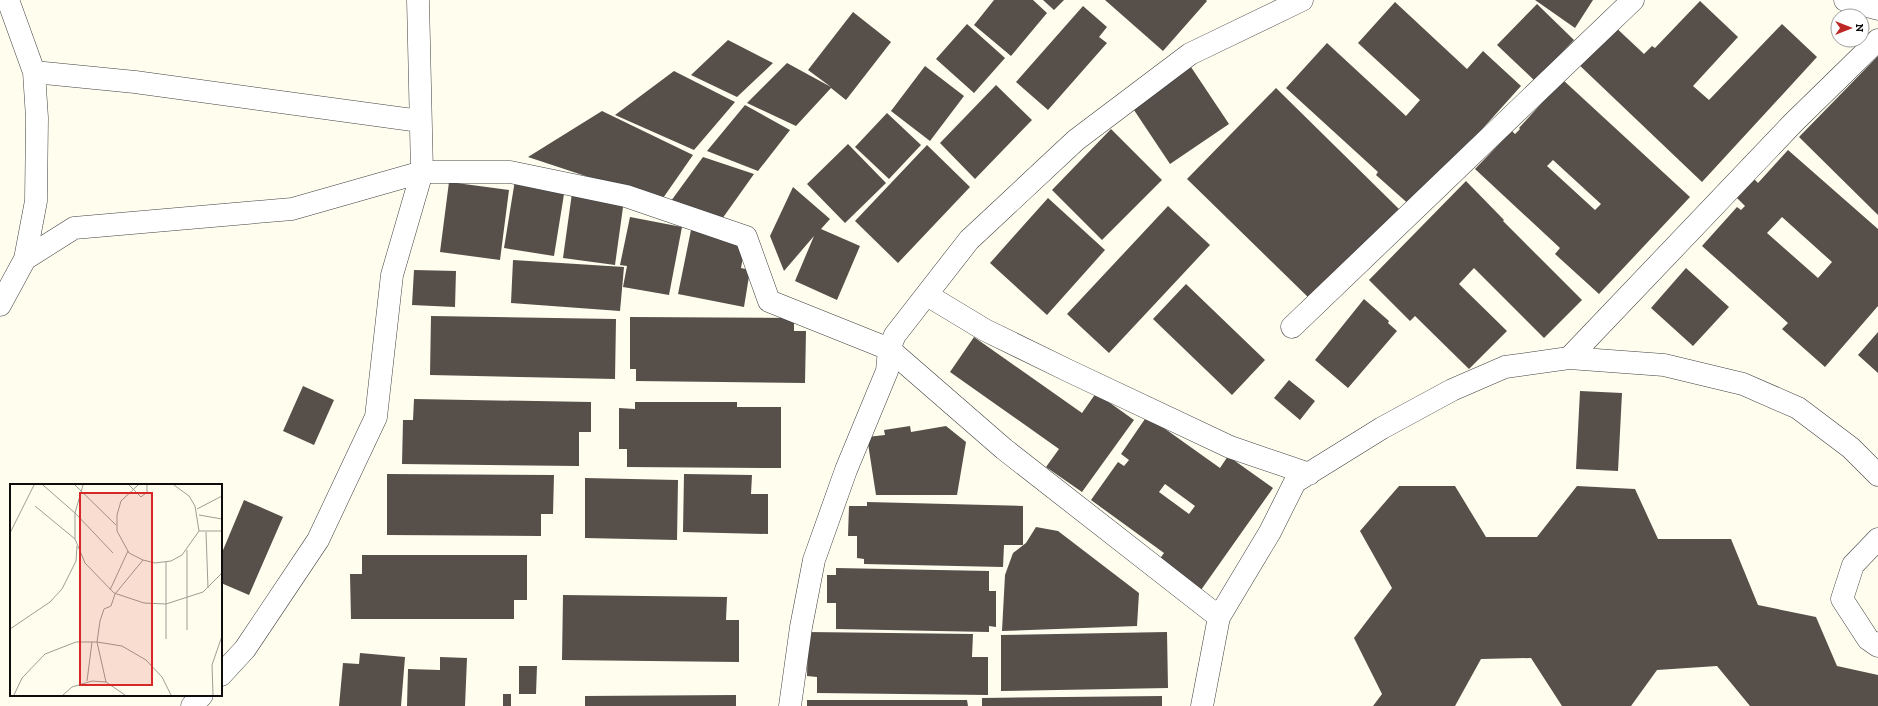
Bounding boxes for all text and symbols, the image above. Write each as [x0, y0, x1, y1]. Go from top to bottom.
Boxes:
north arrow [1830, 8, 1870, 48]
text: N [1853, 24, 1866, 33]
inset map [10, 484, 222, 696]

